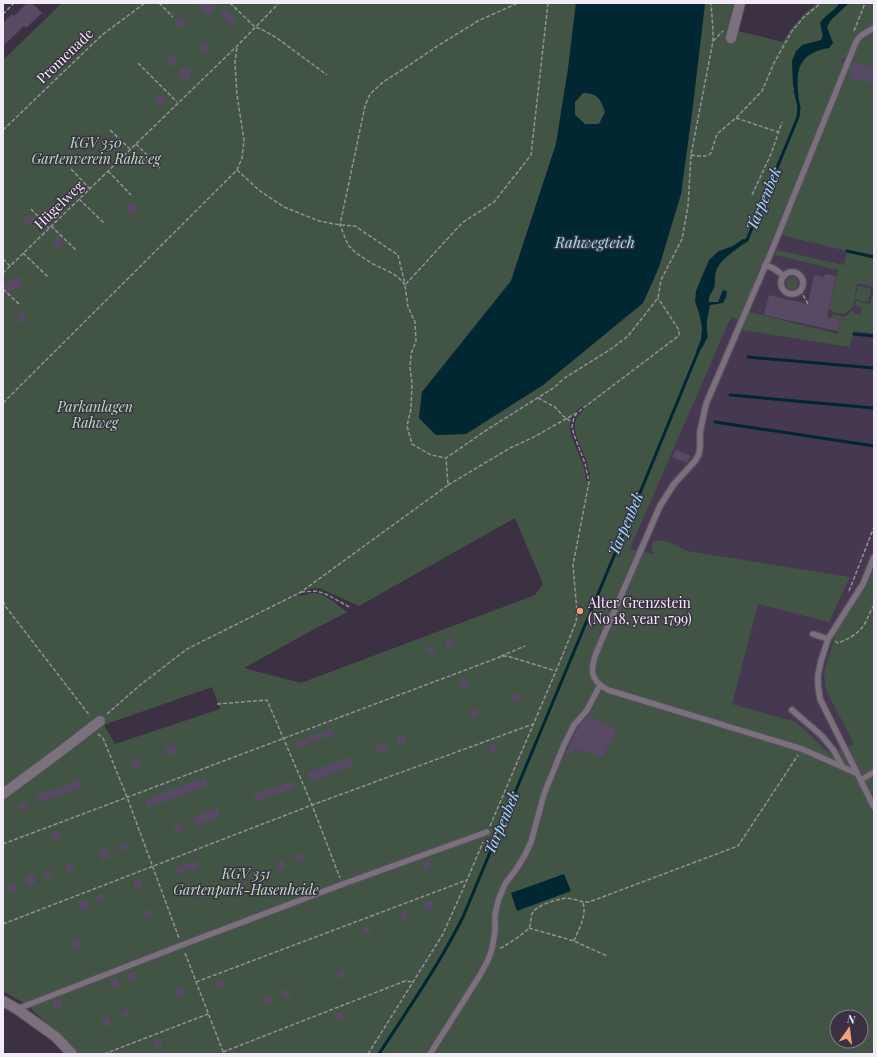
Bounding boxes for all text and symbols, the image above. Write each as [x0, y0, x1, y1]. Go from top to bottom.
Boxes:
street label: Promenade [32, 24, 97, 87]
park label: KGV 350 Gartenverein Rahweg [31, 133, 162, 168]
water label: Tarpenbek [741, 163, 786, 234]
street label: Hügelweg [30, 176, 88, 233]
water label: Rahwegteich [554, 232, 635, 252]
park label: Parkanlagen Rahweg [56, 397, 133, 432]
water label: Tarpenbek [603, 488, 648, 559]
place label: Alter Grenzstein (No 18, year 1799) [587, 593, 692, 628]
marker: Alter Grenzstein (No 18, year 1799) [575, 606, 585, 616]
water label: Tarpenbek [479, 787, 524, 858]
park label: KGV 351 Gartenpark-Hasenheide [173, 864, 319, 899]
north arrow [829, 1009, 869, 1049]
text: N [846, 1011, 857, 1027]

